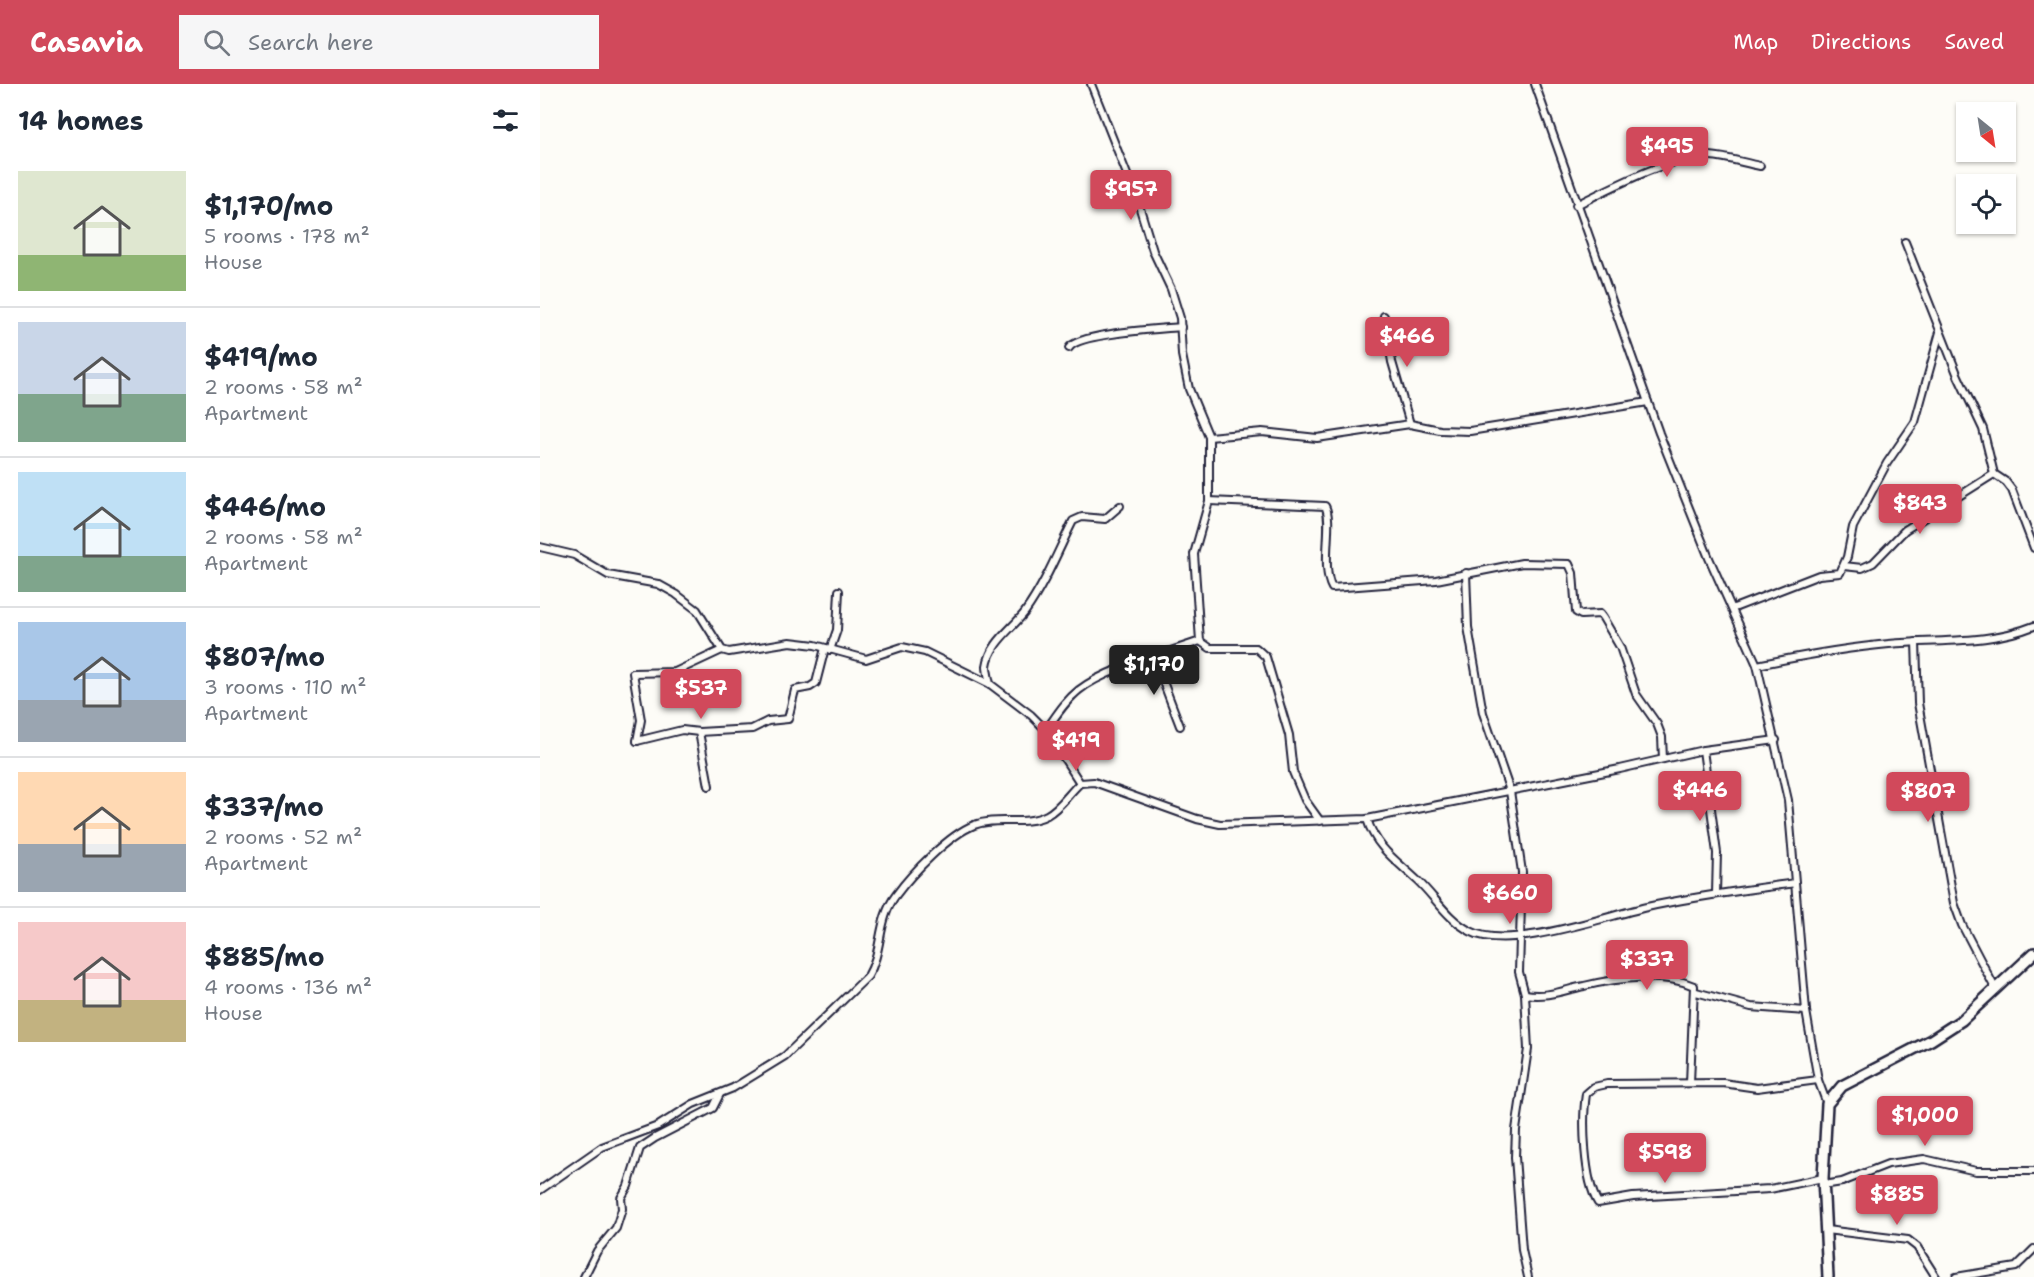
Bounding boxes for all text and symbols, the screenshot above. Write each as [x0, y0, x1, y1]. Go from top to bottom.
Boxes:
search box [179, 15, 599, 69]
text: Casavia [30, 23, 143, 61]
icon: search [200, 26, 233, 59]
text: Search here [248, 28, 374, 57]
text: Map [1733, 28, 1778, 56]
text: Directions [1811, 28, 1911, 56]
text: Saved [1944, 28, 2004, 56]
north arrow [1956, 102, 2016, 162]
map controls [1956, 102, 2016, 234]
text: 14 homes [18, 103, 144, 138]
icon: filters [489, 104, 522, 137]
pin: $495 [1631, 127, 1703, 178]
text: $495 [1640, 133, 1694, 159]
pin: $957 [1095, 170, 1167, 221]
button: locate [1956, 174, 2016, 234]
text: $957 [1104, 176, 1158, 202]
text: $1,170/mo [204, 188, 333, 223]
icon: home [66, 195, 138, 267]
text: 5 rooms · 178 m² [204, 223, 370, 249]
text: House [204, 249, 263, 275]
pin: $466 [1371, 317, 1443, 368]
text: $466 [1379, 323, 1435, 349]
text: $419/mo [204, 339, 318, 374]
icon: home [66, 346, 138, 418]
text: 2 rooms · 58 m² [204, 374, 363, 400]
text: Apartment [204, 400, 308, 426]
pin: $843 [1884, 484, 1956, 535]
text: $446/mo [204, 489, 326, 524]
text: $843 [1893, 490, 1947, 516]
icon: home [66, 496, 138, 568]
text: 2 rooms · 58 m² [204, 524, 363, 550]
text: Apartment [204, 550, 308, 576]
text: $807/mo [204, 639, 325, 674]
pin: $1,170 [1105, 645, 1203, 696]
icon: home [66, 646, 138, 718]
text: $1,170 [1123, 651, 1185, 677]
pin: $537 [665, 669, 737, 720]
text: 3 rooms · 110 m² [204, 674, 367, 700]
text: $537 [674, 675, 728, 701]
text: Apartment [204, 700, 308, 726]
pin: $419 [1040, 721, 1112, 772]
text: $419 [1051, 727, 1101, 753]
pin: $446 [1664, 771, 1736, 822]
pin: $807 [1892, 772, 1964, 823]
text: $446 [1672, 777, 1728, 803]
text: $807 [1900, 778, 1956, 804]
text: $337/mo [204, 789, 324, 824]
icon: home [66, 796, 138, 868]
text: 2 rooms · 52 m² [204, 824, 362, 850]
text: Apartment [204, 850, 308, 876]
pin: $660 [1474, 874, 1546, 925]
text: $660 [1482, 880, 1538, 906]
text: $885/mo [204, 939, 325, 974]
pin: $337 [1611, 940, 1683, 991]
icon: home [66, 946, 138, 1018]
text: $337 [1620, 946, 1674, 972]
text: 4 rooms · 136 m² [204, 974, 372, 1000]
text: House [204, 1000, 263, 1026]
pin: $1,000 [1876, 1096, 1974, 1147]
text: $1,000 [1891, 1102, 1959, 1128]
pin: $598 [1629, 1133, 1701, 1184]
text: $598 [1638, 1139, 1692, 1165]
pin: $885 [1861, 1175, 1933, 1226]
text: $885 [1870, 1181, 1924, 1207]

